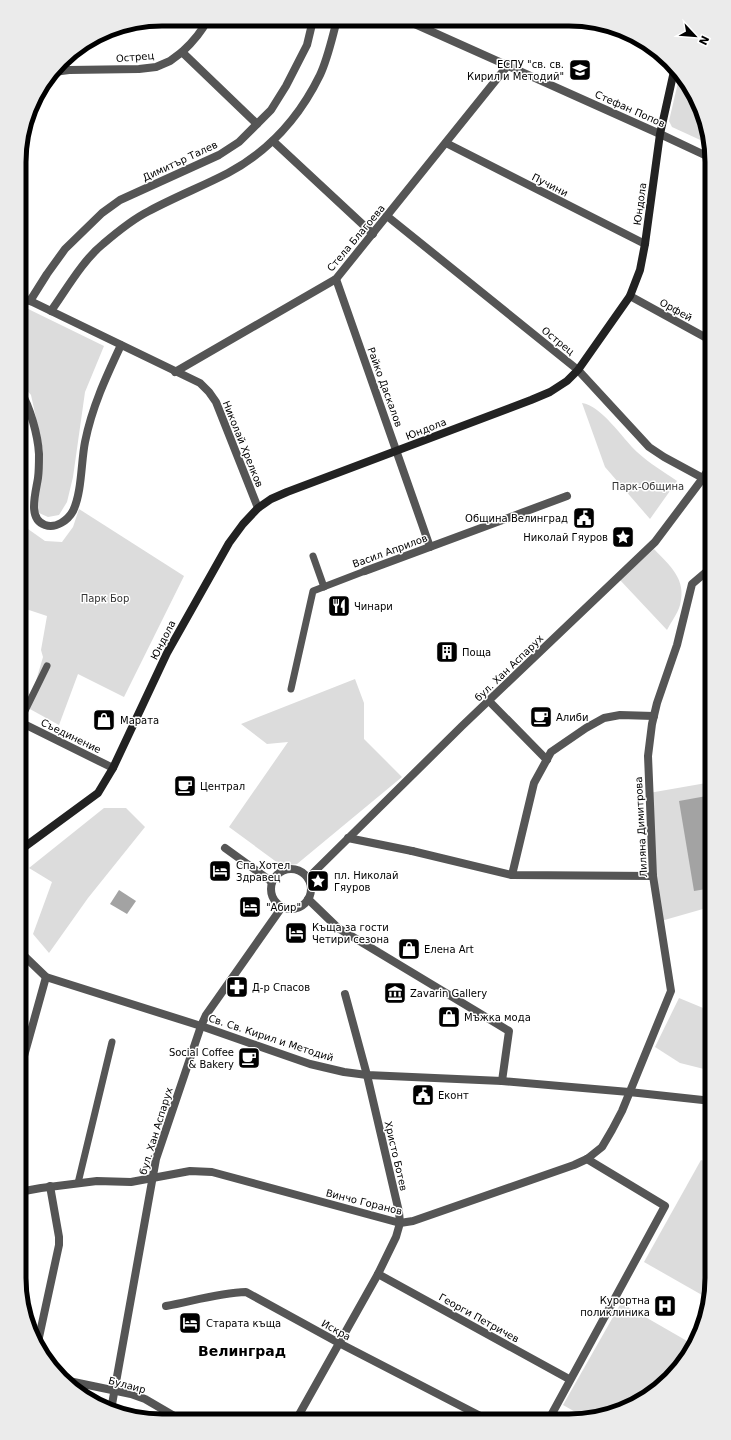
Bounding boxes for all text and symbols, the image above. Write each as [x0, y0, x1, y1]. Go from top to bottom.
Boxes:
north arrow [675, 16, 715, 56]
text: N [696, 33, 711, 47]
street label: Острец [115, 50, 155, 64]
school or university icon: ЕСПУ "св. св. Кирил и Методий" [567, 57, 593, 83]
place label: ЕСПУ "св. св. Кирил и Методий" [467, 59, 564, 82]
street label: Стефан Попов [593, 89, 667, 129]
street label: Димитър Талев [141, 139, 219, 183]
street label: Пучини [530, 171, 570, 199]
street label: Юндола [632, 182, 648, 226]
street label: Стела Благоева [325, 202, 387, 274]
street label: Орфей [658, 297, 694, 323]
street label: Острец [540, 325, 577, 358]
street label: Райко Даскалов [365, 346, 405, 428]
street label: Николай Хрелков [221, 399, 265, 489]
street label: Юндола [404, 416, 448, 442]
park label: Парк-Община [612, 481, 684, 492]
public building icon: Община Велинград [571, 505, 597, 531]
place label: Община Велинград [465, 513, 568, 524]
place icon: Николай Гяуров [610, 524, 636, 550]
street label: Васил Априлов [351, 532, 429, 570]
place label: Николай Гяуров [523, 532, 608, 543]
park label: Парк Бор [81, 593, 129, 604]
restaurant icon: Чинари [326, 593, 352, 619]
place label: Чинари [354, 601, 393, 612]
street label: Юндола [148, 618, 178, 662]
street label: бул. Хан Аспарух [473, 632, 546, 703]
building icon: Поща [434, 639, 460, 665]
place label: Поща [462, 647, 491, 658]
cafe icon: Алиби [528, 704, 554, 730]
shop icon: Марата [91, 707, 117, 733]
place label: Алиби [556, 712, 588, 723]
place label: Марата [120, 715, 159, 726]
street label: Съединение [39, 717, 103, 755]
cafe icon: Централ [172, 773, 198, 799]
street label: Лиляна Димитрова [633, 776, 649, 878]
place label: Централ [200, 781, 245, 792]
hotel icon: Спа Хотел Здравец [207, 858, 233, 884]
place label: Спа Хотел Здравец [236, 860, 290, 883]
place icon: пл. Николай Гяуров [305, 868, 331, 894]
place label: пл. Николай Гяуров [334, 870, 398, 893]
hotel icon: "Абир" [237, 894, 263, 920]
place label: "Абир" [266, 902, 301, 913]
hotel icon: Къща за гости Четири сезона [283, 920, 309, 946]
place label: Къща за гости Четири сезона [312, 922, 389, 945]
shop icon: Елена Art [396, 936, 422, 962]
place label: Елена Art [424, 944, 474, 955]
pharmacy icon: Д-р Спасов [224, 974, 250, 1000]
museum icon: Zavarin Gallery [382, 980, 408, 1006]
place label: Д-р Спасов [252, 982, 310, 993]
place label: Zavarin Gallery [410, 988, 487, 999]
shop icon: Мъжка мода [436, 1004, 462, 1030]
place label: Мъжка мода [464, 1012, 531, 1023]
street label: Св. Св. Кирил и Методий [207, 1013, 335, 1063]
cafe icon: Social Coffee & Bakery [236, 1045, 262, 1071]
place label: Social Coffee & Bakery [169, 1047, 234, 1070]
public building icon: Еконт [410, 1082, 436, 1108]
street label: бул. Хан Аспарух [137, 1086, 175, 1176]
place label: Еконт [438, 1090, 469, 1101]
street label: Христо Ботев [383, 1120, 409, 1192]
street label: Винчо Горанов [325, 1187, 403, 1217]
street label: Георги Петричев [437, 1291, 521, 1345]
hospital icon: Курортна поликлиника [652, 1293, 678, 1319]
place label: Курортна поликлиника [580, 1295, 650, 1318]
hotel icon: Старата къща [177, 1310, 203, 1336]
place label: Старата къща [206, 1318, 281, 1329]
street label: Искра [320, 1318, 352, 1342]
district label: Велинград [198, 1343, 286, 1359]
street label: Булаир [107, 1375, 147, 1395]

